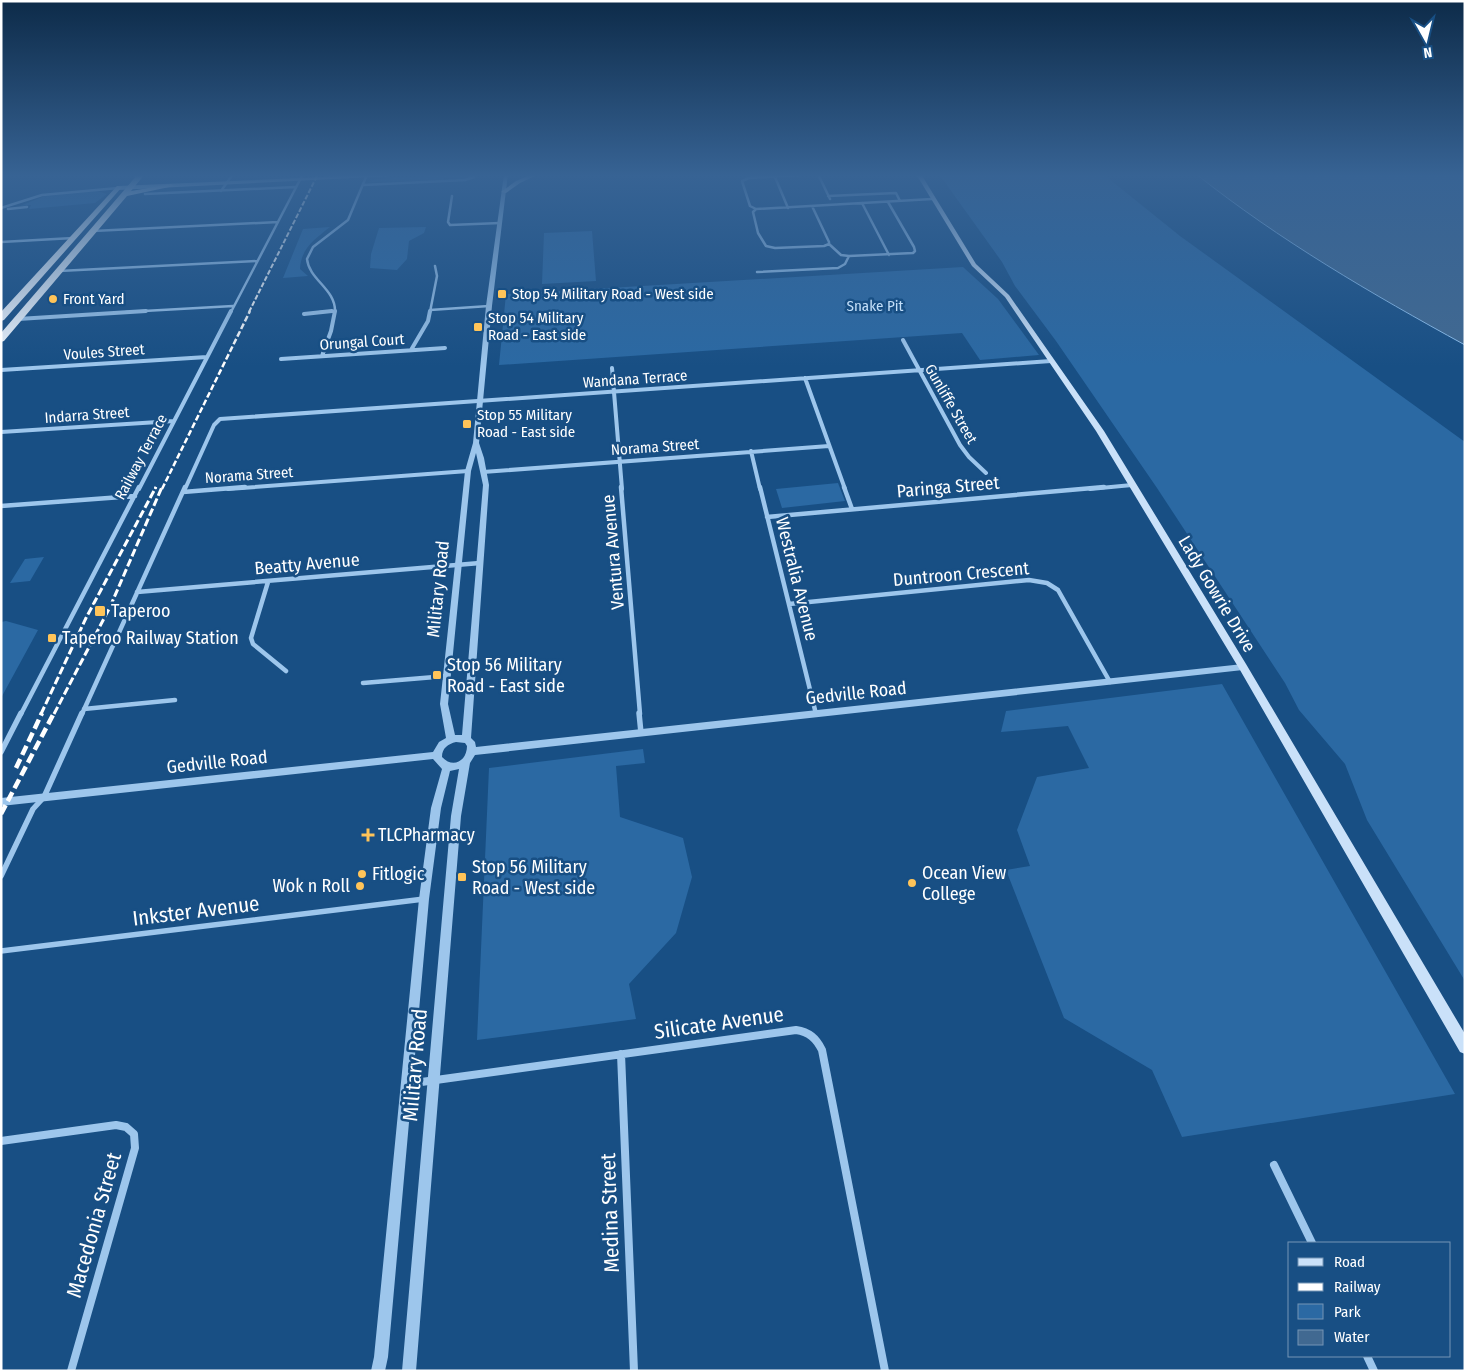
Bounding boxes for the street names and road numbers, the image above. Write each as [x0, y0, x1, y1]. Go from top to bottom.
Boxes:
street label: Orungal Court [319, 330, 405, 354]
street label: Voules Street [63, 340, 145, 364]
street label: Gunliffe Street [921, 361, 981, 447]
street label: Wandana Terrace [582, 366, 688, 392]
street label: Indarra Street [44, 403, 130, 427]
street label: Railway Terrace [111, 411, 171, 503]
street label: Norama Street [610, 435, 700, 459]
street label: Norama Street [204, 463, 294, 487]
street label: Paringa Street [896, 472, 1000, 502]
street label: Ventura Avenue [597, 494, 629, 610]
street label: Westralia Avenue [771, 515, 823, 643]
street label: Lady Gowrie Drive [1174, 532, 1261, 656]
street label: Military Road [422, 540, 454, 638]
street label: Beatty Avenue [254, 548, 361, 580]
street label: Duntroon Crescent [892, 557, 1030, 591]
street label: Gedville Road [805, 677, 907, 709]
street label: Gedville Road [166, 746, 268, 778]
street label: Inkster Avenue [131, 890, 261, 932]
street label: Silicate Avenue [653, 1001, 785, 1045]
street label: Military Road [397, 1007, 433, 1123]
street label: Macedonia Street [61, 1149, 127, 1301]
street label: Medina Street [595, 1153, 625, 1273]

